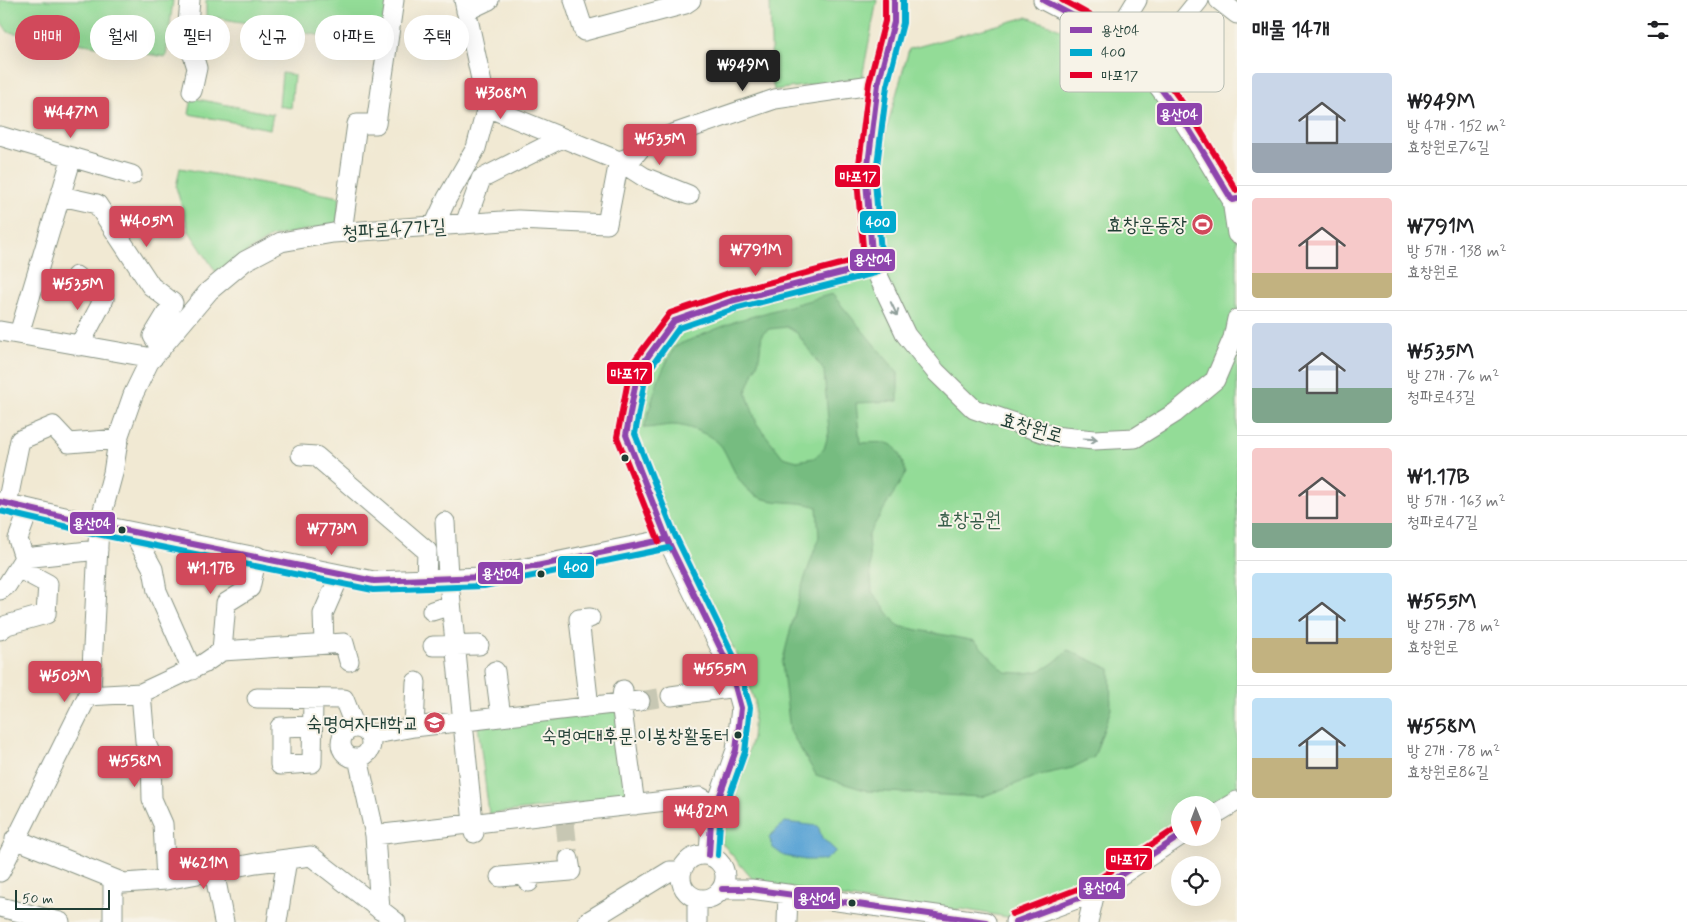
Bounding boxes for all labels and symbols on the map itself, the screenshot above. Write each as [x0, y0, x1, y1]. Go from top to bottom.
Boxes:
legend [1060, 12, 1224, 92]
text: 용산04 [1101, 22, 1140, 40]
text: 400 [1101, 44, 1126, 62]
pin: ₩949M [708, 49, 778, 92]
text: 마포17 [1101, 67, 1139, 85]
pin: ₩308M [466, 78, 536, 120]
pin: ₩447M [36, 96, 106, 139]
line badge: 용산04 [1156, 102, 1203, 126]
text: 용산04 [1160, 106, 1199, 124]
pin: ₩535M [625, 124, 695, 166]
line badge: 마포17 [834, 164, 881, 188]
text: 마포17 [839, 168, 877, 186]
pin: ₩405M [112, 206, 182, 248]
line badge: 400 [859, 210, 897, 234]
place label: 효창운동장 [1107, 212, 1187, 239]
sports icon: 효창운동장 [1191, 212, 1215, 236]
street label: 청파로47가길 [341, 213, 447, 248]
text: 400 [866, 214, 890, 232]
pin: ₩791M [721, 234, 791, 277]
line badge: 용산04 [849, 248, 896, 272]
text: 용산04 [854, 251, 893, 269]
pin: ₩535M [43, 268, 113, 311]
one-way arrow [889, 302, 899, 317]
line badge: 마포17 [606, 361, 653, 385]
text: 마포17 [610, 365, 648, 383]
street label: 효창원로 [997, 407, 1066, 450]
one-way arrow [1082, 435, 1098, 444]
unlabelled marker [620, 453, 630, 463]
park label: 효창공원 [937, 507, 1001, 534]
line badge: 용산04 [69, 511, 116, 535]
pin: ₩773M [297, 514, 367, 556]
text: 용산04 [73, 515, 112, 533]
unlabelled marker [117, 525, 127, 535]
pin: ₩1.17B [170, 552, 252, 595]
line badge: 400 [557, 555, 595, 579]
text: 400 [564, 559, 588, 577]
line badge: 용산04 [477, 561, 524, 585]
text: 용산04 [482, 565, 521, 583]
unlabelled marker [536, 569, 546, 579]
pin: ₩555M [685, 654, 755, 696]
pin: ₩503M [30, 660, 100, 703]
place label: 숙명여자대학교 [306, 711, 419, 738]
school or university icon: 숙명여자대학교 [423, 711, 447, 735]
place label: 숙명여대후문.이봉창활동터 [542, 724, 729, 749]
marker: 숙명여대후문.이봉창활동터 [733, 730, 743, 740]
pin: ₩558M [100, 746, 170, 788]
pin: ₩482M [666, 796, 736, 838]
north arrow [1171, 796, 1221, 846]
line badge: 마포17 [1105, 847, 1153, 871]
pin: ₩621M [169, 848, 239, 890]
text: 마포17 [1110, 851, 1148, 869]
line badge: 용산04 [1078, 876, 1126, 900]
text: 용산04 [1083, 879, 1122, 897]
line badge: 용산04 [793, 886, 841, 910]
scale bar [15, 887, 110, 910]
text: 용산04 [798, 890, 837, 908]
unlabelled marker [847, 898, 857, 908]

